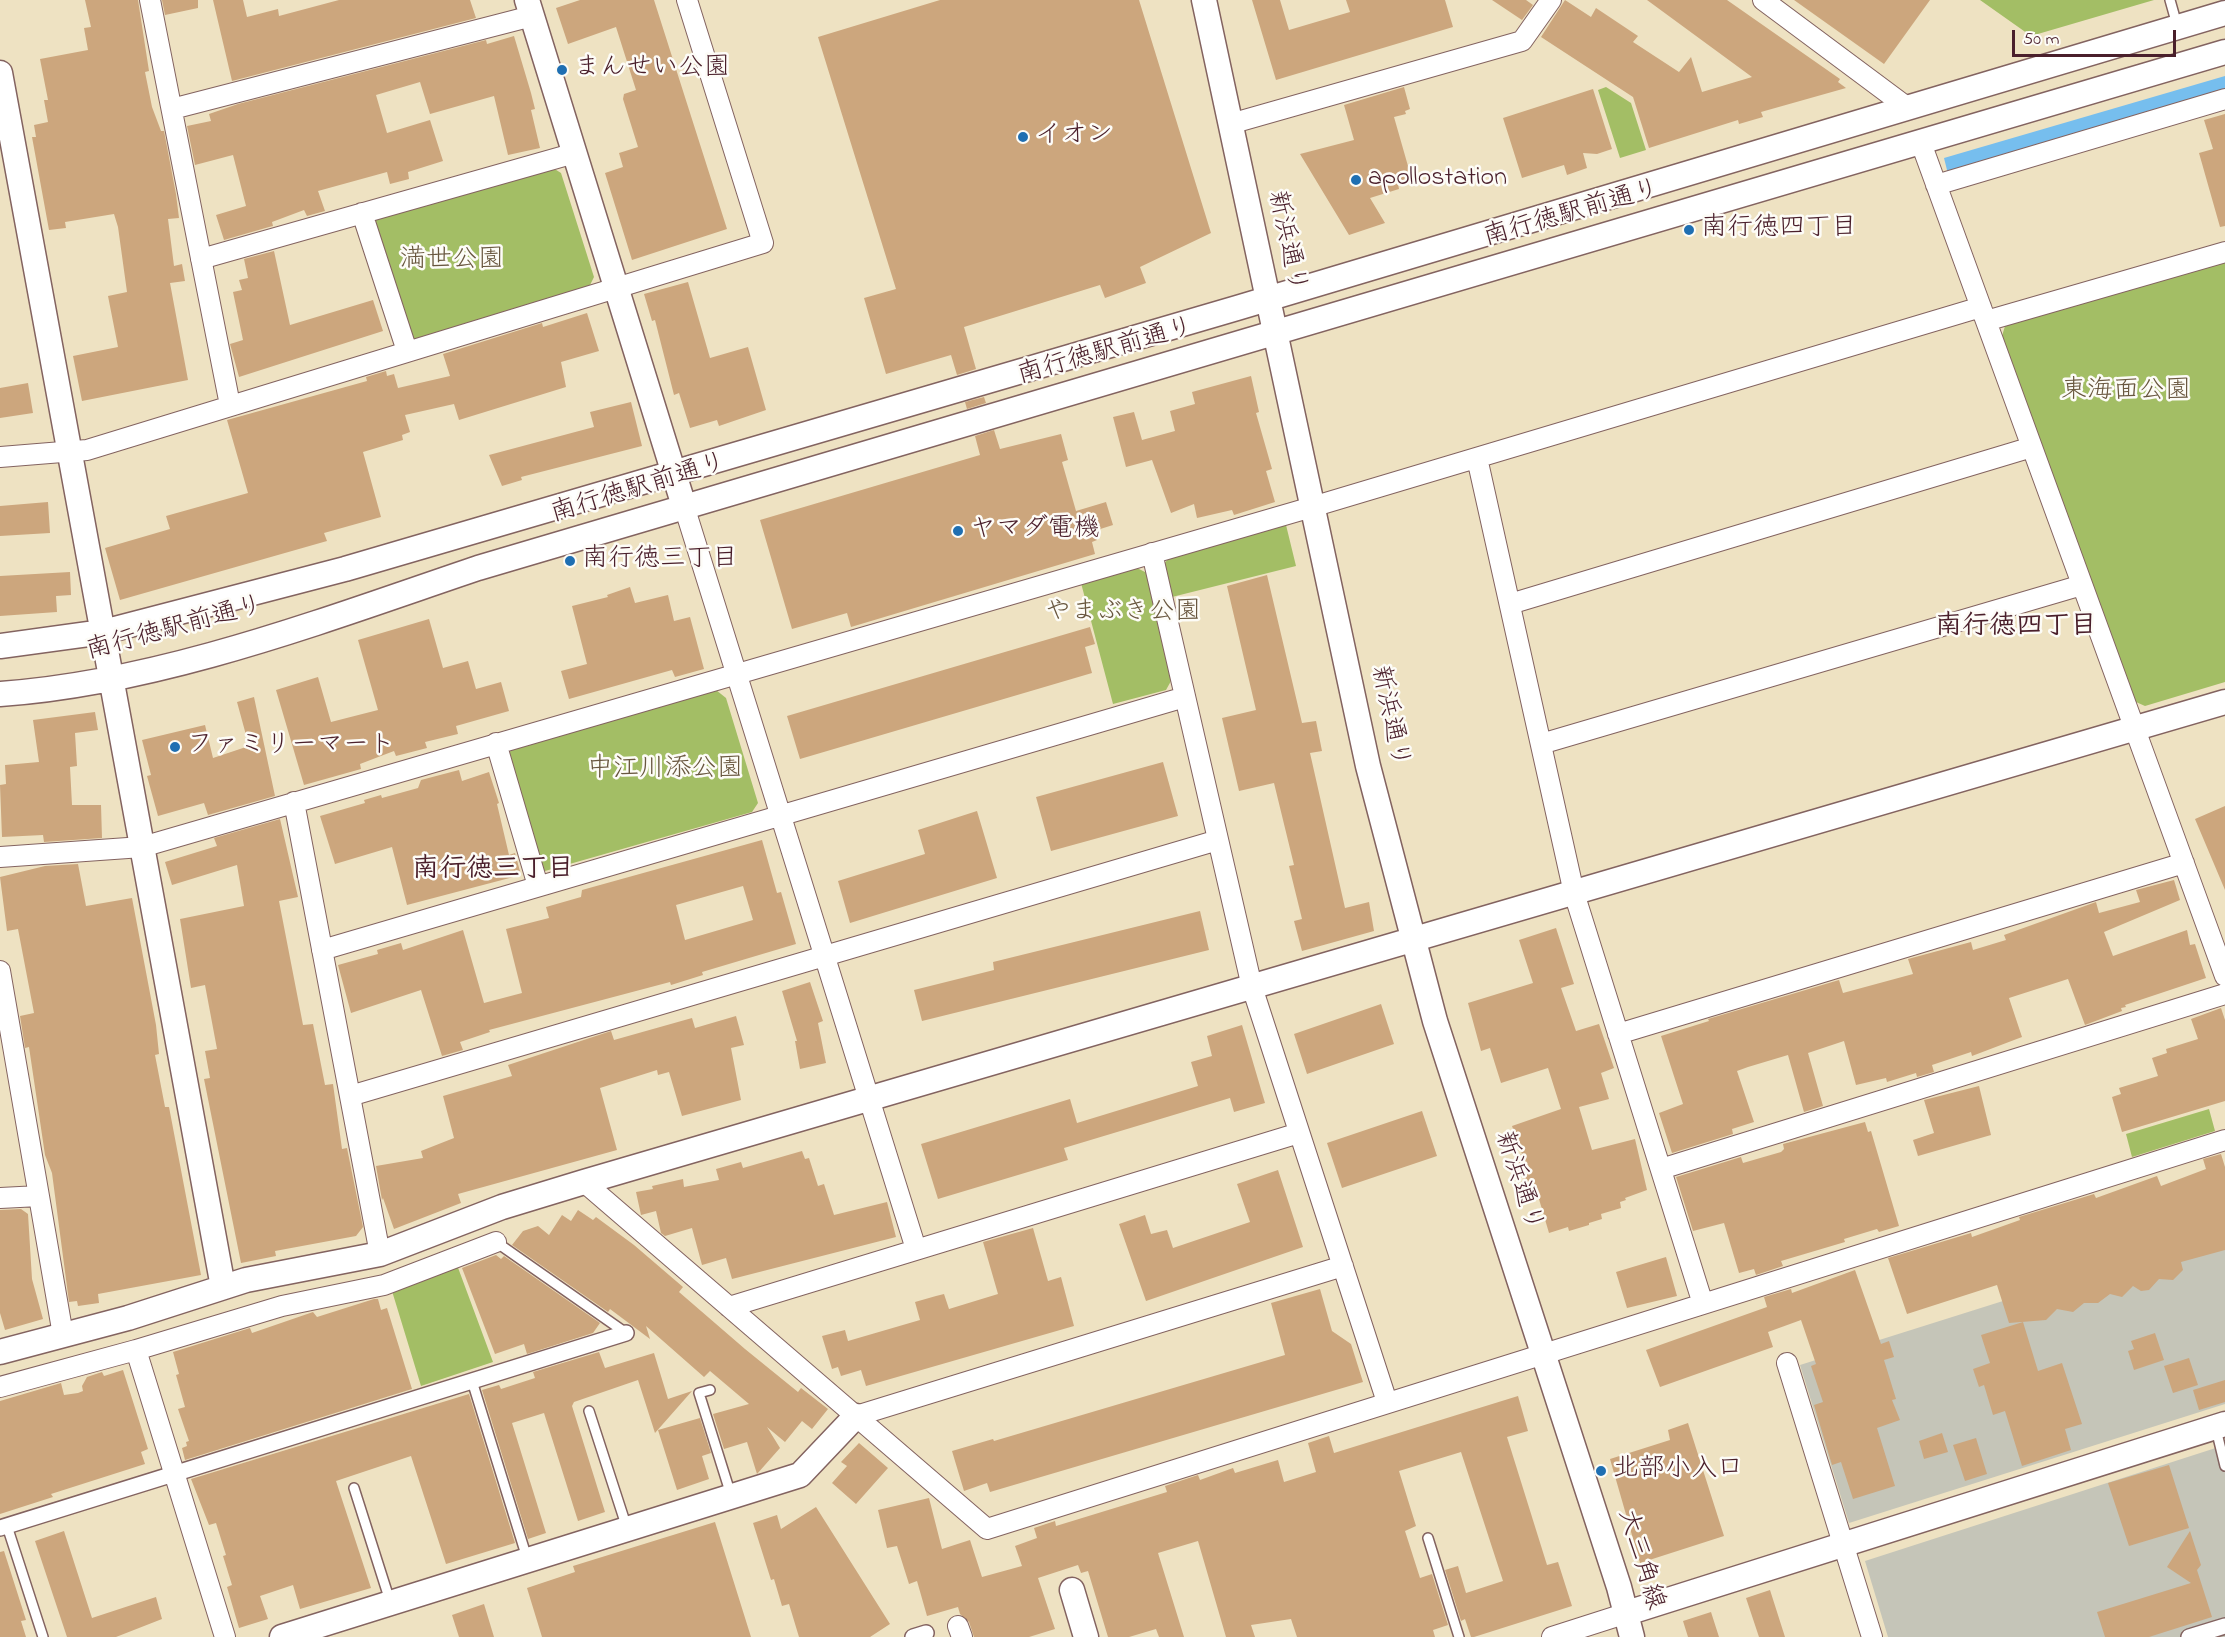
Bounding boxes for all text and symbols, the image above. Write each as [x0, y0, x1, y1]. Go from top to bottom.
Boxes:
scale bar [2015, 18, 2178, 56]
text: 50 m [2023, 27, 2060, 53]
place label: まんせい公園 [574, 54, 730, 86]
marker: まんせい公園 [555, 63, 569, 77]
place label: イオン [1035, 121, 1113, 153]
marker: イオン [1016, 130, 1030, 144]
place label: apollostation [1368, 164, 1507, 196]
marker: apollostation [1349, 173, 1363, 187]
street label: 南行徳駅前通り [1480, 175, 1664, 255]
street label: 新浜通り [1259, 188, 1311, 296]
place label: 南行徳四丁目 [1701, 214, 1857, 246]
marker: 南行徳四丁目 [1682, 223, 1696, 237]
park label: 満世公園 [400, 246, 504, 278]
street label: 南行徳駅前通り [1014, 313, 1198, 393]
park label: 東海面公園 [2061, 377, 2191, 409]
street label: 南行徳駅前通り [547, 448, 731, 532]
place label: ヤマダ電機 [970, 515, 1100, 547]
marker: ヤマダ電機 [951, 524, 965, 538]
place label: 南行徳三丁目 [582, 545, 738, 577]
marker: 南行徳三丁目 [563, 554, 577, 568]
street label: 南行徳駅前通り [83, 591, 267, 669]
park label: やまぶき公園 [1045, 598, 1201, 630]
district label: 南行徳四丁目 [1935, 613, 2097, 645]
street label: 新浜通り [1362, 663, 1414, 771]
place label: ファミリーマート [187, 731, 395, 763]
marker: ファミリーマート [168, 740, 182, 754]
park label: 中江川添公園 [587, 755, 743, 787]
district label: 南行徳三丁目 [412, 856, 574, 888]
street label: 新浜通り [1486, 1128, 1548, 1236]
place label: 北部小入口 [1613, 1455, 1743, 1487]
marker: 北部小入口 [1594, 1464, 1608, 1478]
street label: 大三角線 [1609, 1506, 1669, 1614]

